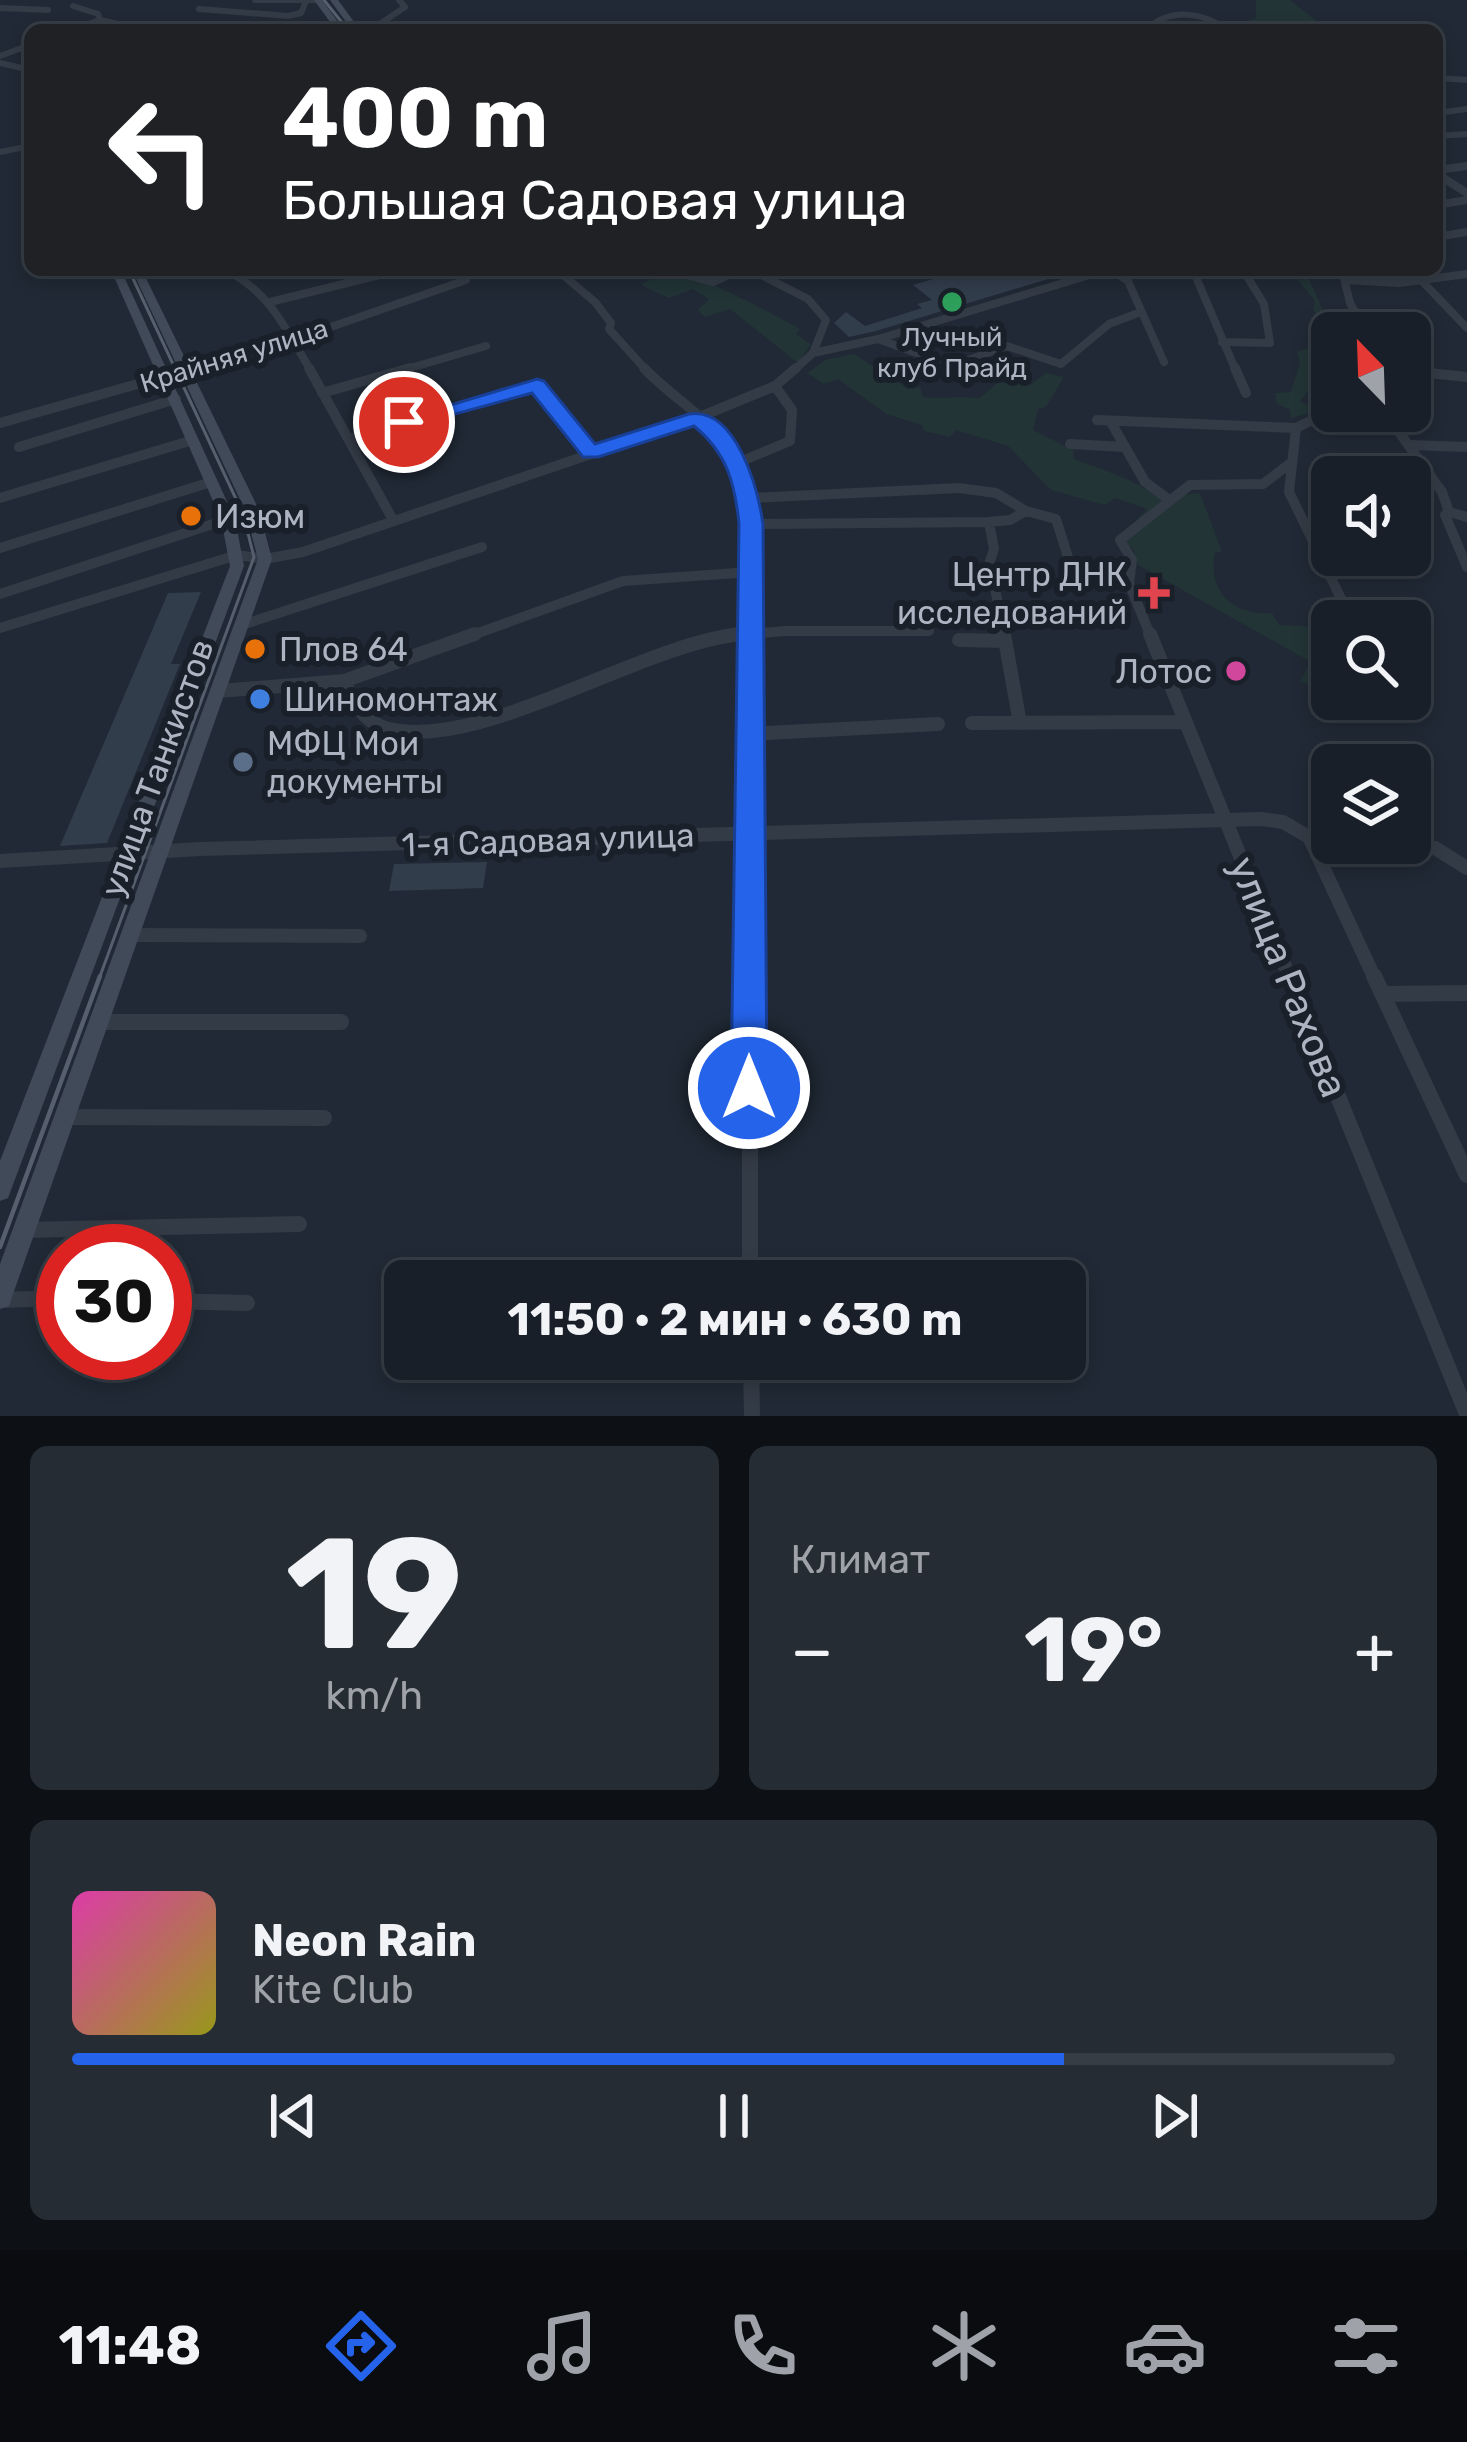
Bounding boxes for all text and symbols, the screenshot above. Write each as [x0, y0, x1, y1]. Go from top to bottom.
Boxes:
text: 400 m [282, 68, 548, 168]
icon: left [84, 72, 240, 228]
text: Большая Садовая улица [282, 169, 908, 233]
marker: Лучный клуб Прайд [939, 289, 965, 315]
street label: Крайняя улица [136, 312, 332, 400]
north arrow [1311, 312, 1431, 432]
map controls [1311, 312, 1431, 864]
place label: Лучный клуб Прайд [877, 321, 1027, 384]
pin [353, 371, 455, 473]
icon: arrive [371, 389, 437, 455]
button: sound [1311, 456, 1431, 576]
place label: Изюм [215, 497, 305, 536]
marker: Изюм [178, 503, 204, 529]
place label: Центр ДНК исследований [897, 555, 1127, 632]
marker: Центр ДНК исследований [1138, 577, 1170, 609]
button: search [1311, 600, 1431, 720]
place label: Плов 64 [279, 630, 408, 669]
street label: улица Танкистов [92, 634, 222, 902]
marker: Плов 64 [242, 636, 268, 662]
place label: Лотос [1116, 652, 1212, 691]
marker: Лотос [1223, 658, 1249, 684]
place label: Шиномонтаж [284, 680, 498, 719]
marker: Шиномонтаж [247, 686, 273, 712]
place label: МФЦ Мои документы [267, 724, 443, 801]
button: layers [1311, 744, 1431, 864]
marker: МФЦ Мои документы [230, 749, 256, 775]
street label: 1-я Садовая улица [401, 815, 695, 865]
street label: улица Рахова [1219, 850, 1357, 1104]
position arrow [686, 1025, 812, 1151]
speed limit sign: 30 [36, 1224, 192, 1380]
text: 11:50 · 2 мин · 630 m [508, 1293, 962, 1346]
text: 19 [285, 1502, 463, 1687]
text: Климат [791, 1537, 930, 1583]
text: 19° [1024, 1597, 1163, 1704]
text: − [791, 1611, 833, 1690]
text: + [1354, 1611, 1395, 1690]
text: km/h [326, 1673, 423, 1719]
text: Neon Rain [252, 1914, 477, 1967]
text: Kite Club [252, 1967, 414, 2013]
icon: previous [260, 2083, 326, 2149]
icon: pause [701, 2083, 767, 2149]
icon: next [1142, 2083, 1208, 2149]
icon: directions [319, 2304, 403, 2388]
icon: music [520, 2304, 604, 2388]
icon: phone [721, 2304, 805, 2388]
icon: climate [922, 2304, 1006, 2388]
icon: car [1123, 2304, 1207, 2388]
icon: filters [1324, 2304, 1408, 2388]
text: 11:48 [59, 2314, 201, 2378]

